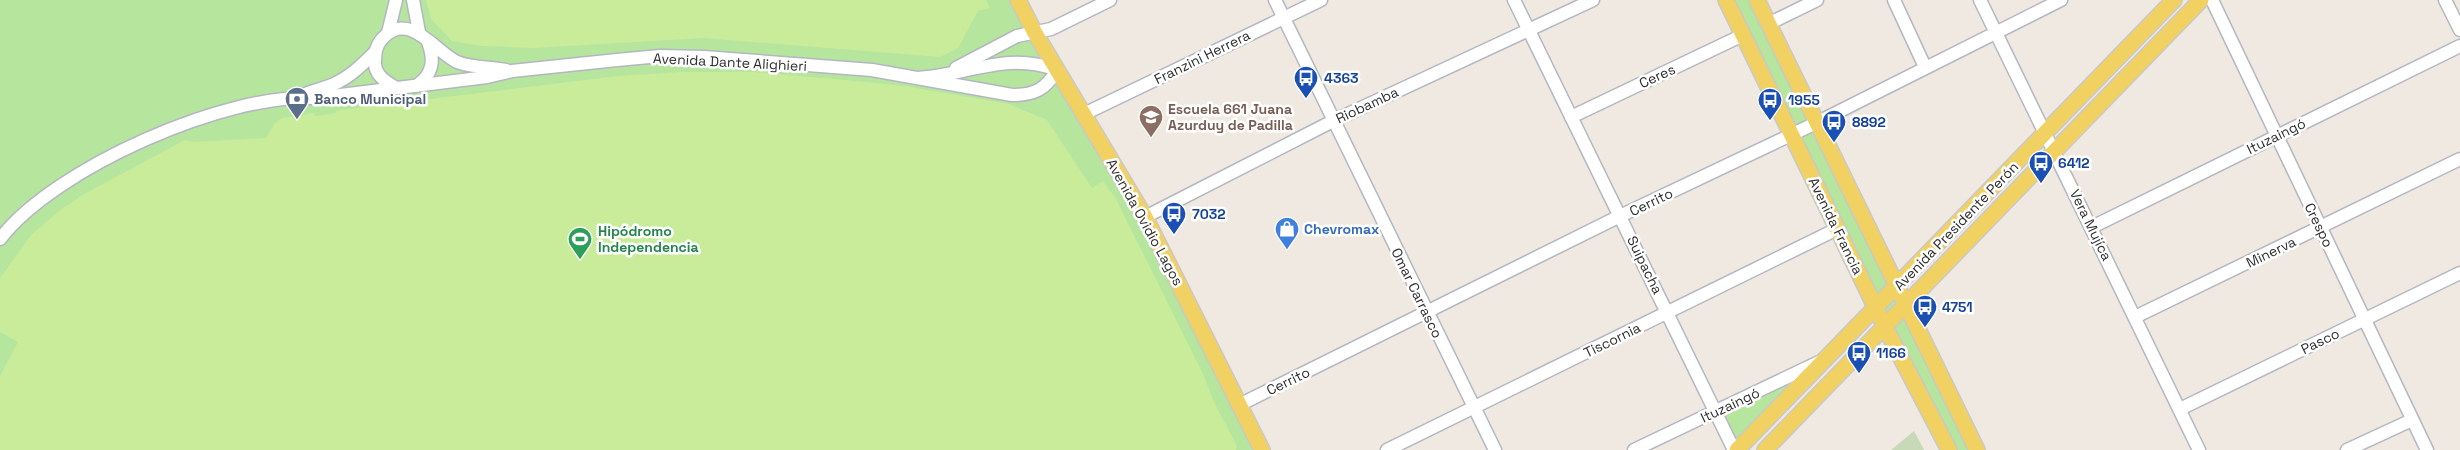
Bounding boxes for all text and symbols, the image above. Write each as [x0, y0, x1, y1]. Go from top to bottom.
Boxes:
street label: Franzini Herrera [1151, 26, 1253, 88]
street label: Avenida Dante Alighieri [653, 49, 807, 75]
street label: Ceres [1636, 60, 1678, 92]
bus stop icon: 4363 [1293, 65, 1319, 99]
place label: 4363 [1324, 69, 1359, 87]
street label: Riobamba [1333, 83, 1401, 127]
bank icon: Banco Municipal [284, 86, 310, 120]
bus stop icon: 1955 [1757, 87, 1783, 121]
place label: Banco Municipal [314, 90, 426, 108]
place label: 1955 [1788, 91, 1820, 109]
place label: Escuela 661 Juana Azurduy de Padilla [1168, 100, 1293, 134]
school or university icon: Escuela 661 Juana Azurduy de Padilla [1138, 104, 1164, 138]
bus stop icon: 8892 [1821, 109, 1847, 143]
place label: 8892 [1852, 113, 1886, 131]
street label: Ituzaingó [2244, 114, 2308, 158]
bus stop icon: 6412 [2028, 150, 2054, 184]
place label: 6412 [2058, 154, 2090, 172]
street label: Avenida Ovidio Lagos [1103, 155, 1187, 289]
street label: Avenida Presidente Perón [1890, 158, 2022, 294]
street label: Avenida Francia [1805, 174, 1867, 278]
street label: Cerrito [1626, 184, 1676, 220]
street label: Vera Mujíca [2066, 186, 2116, 264]
street label: Crespo [2301, 200, 2337, 250]
bus stop icon: 7032 [1161, 201, 1187, 235]
place label: 7032 [1192, 205, 1226, 223]
shop icon: Chevromax [1274, 216, 1300, 250]
place label: Chevromax [1304, 220, 1379, 238]
place label: Hipódromo Independencia [598, 222, 699, 256]
sports icon: Hipódromo Independencia [567, 226, 593, 260]
street label: Minerva [2243, 232, 2299, 272]
street label: Suipacha [1623, 233, 1667, 297]
street label: Omar Carrasco [1387, 245, 1447, 341]
bus stop icon: 4751 [1912, 294, 1938, 328]
place label: 4751 [1942, 298, 1973, 316]
street label: Tiscornia [1581, 318, 1643, 362]
street label: Pasco [2298, 324, 2342, 358]
bus stop icon: 1166 [1846, 340, 1872, 374]
place label: 1166 [1876, 344, 1906, 362]
street label: Cerrito [1263, 363, 1313, 399]
street label: Ituzaingó [1697, 383, 1763, 427]

